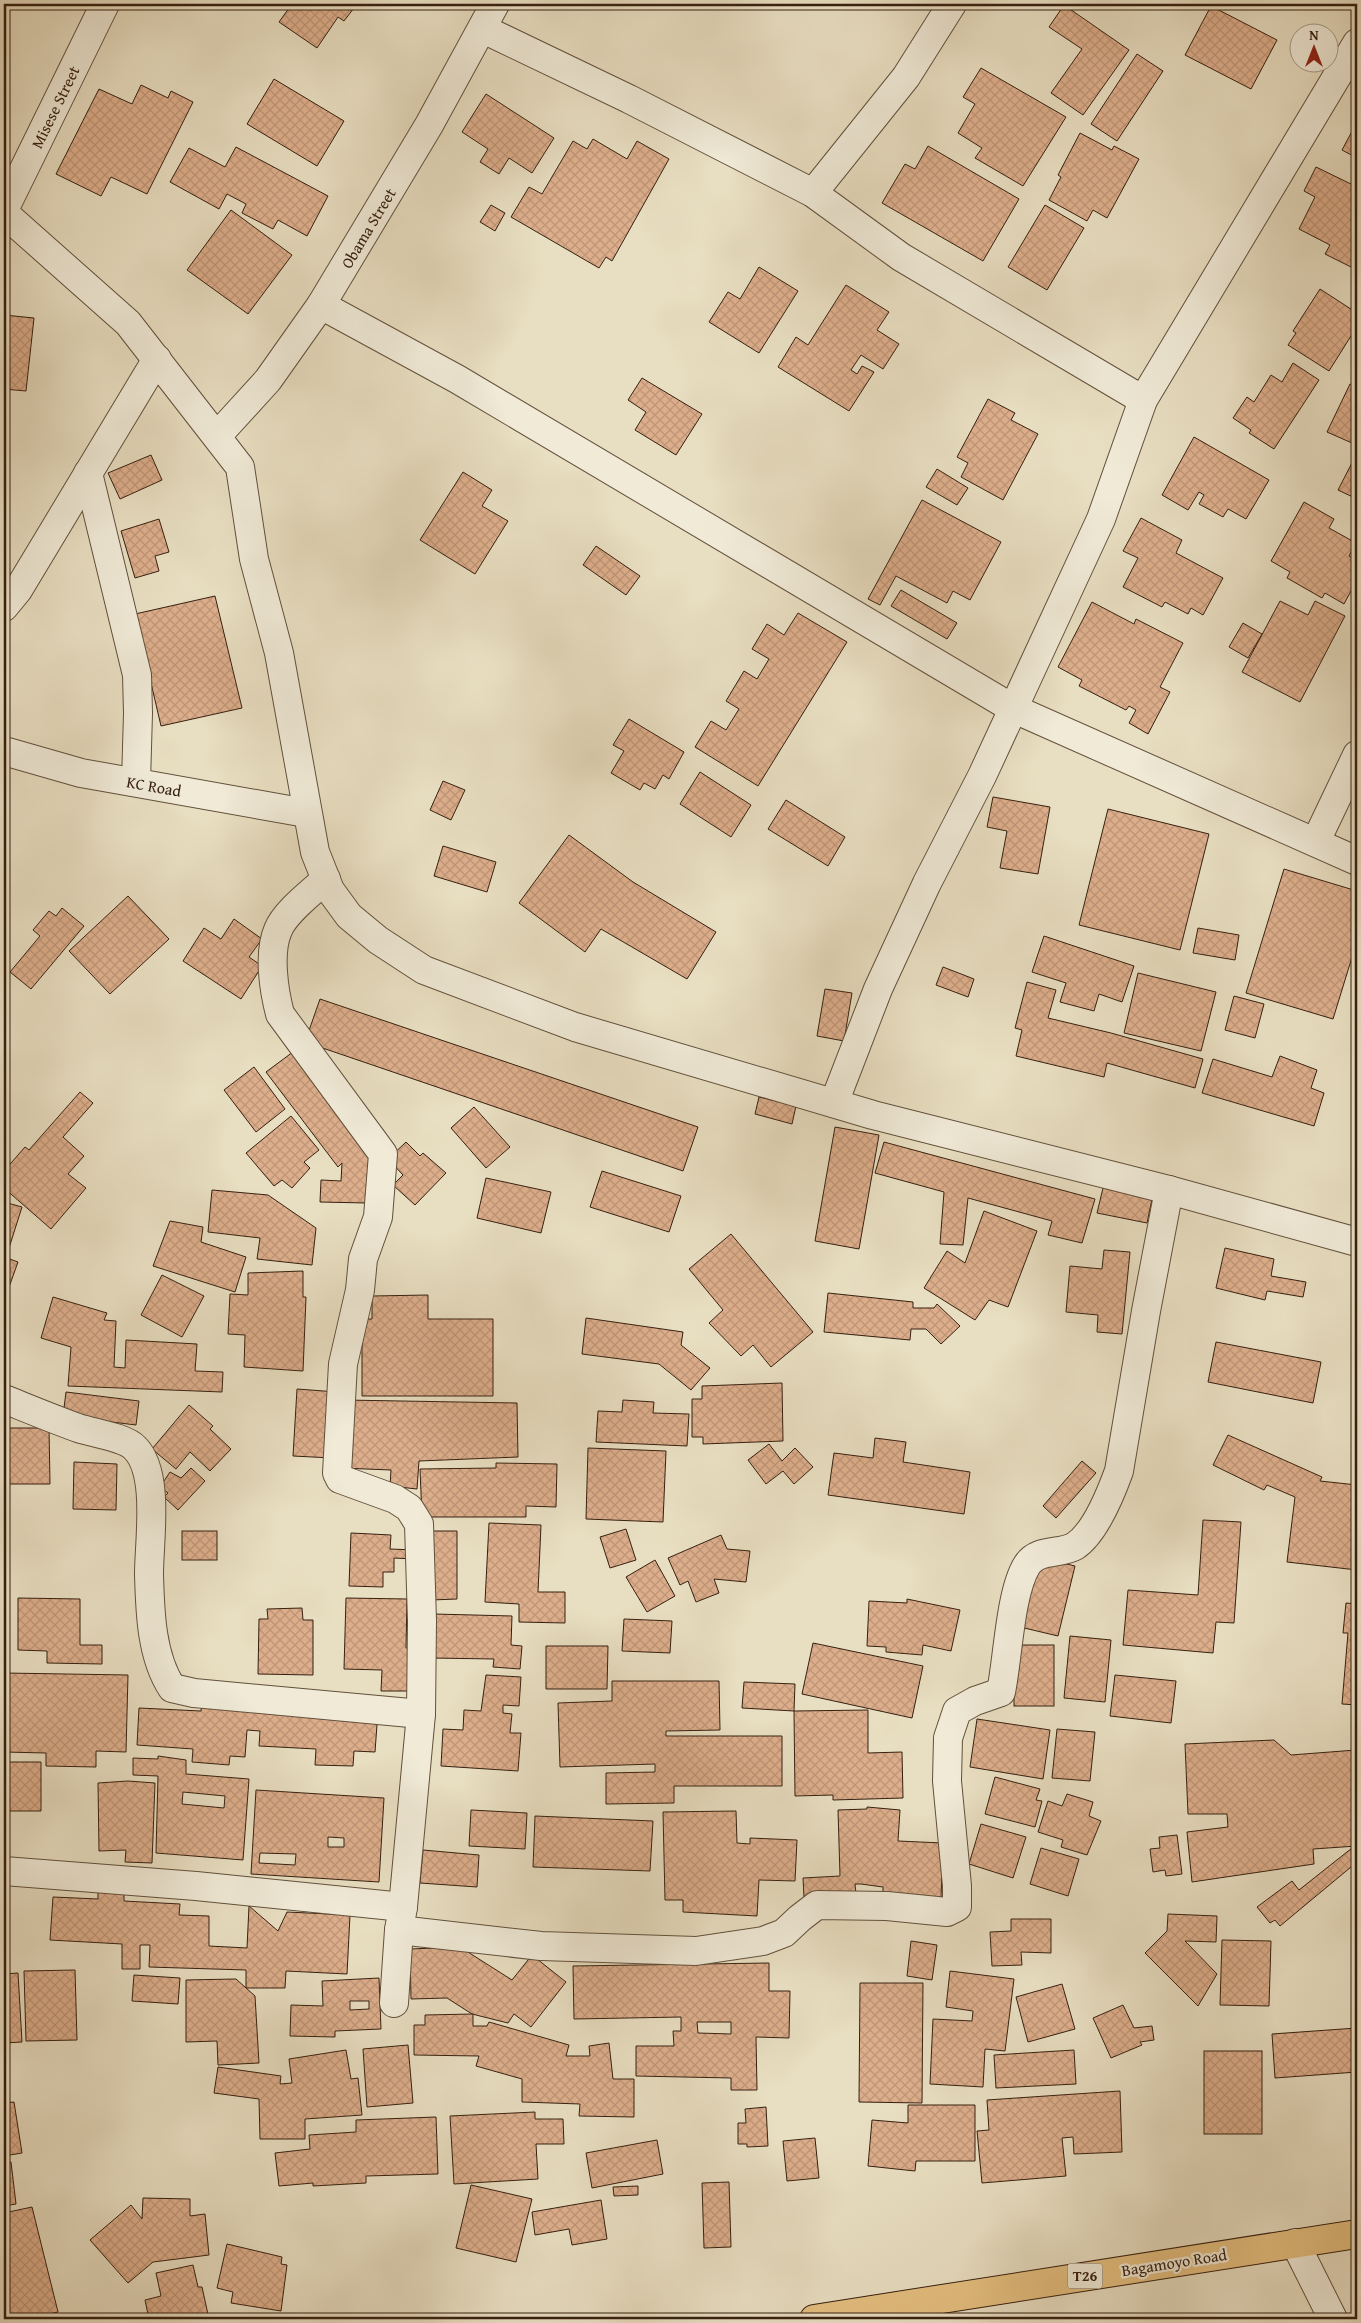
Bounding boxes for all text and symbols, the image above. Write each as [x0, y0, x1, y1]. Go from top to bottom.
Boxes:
north arrow [1288, 22, 1338, 72]
text: N [1309, 25, 1319, 45]
street label: Misese Street [25, 61, 86, 152]
street label: Obama Street [334, 183, 402, 273]
street label: KC Road [125, 769, 184, 803]
street label: Bagamoyo Road [1120, 2242, 1229, 2282]
road number: T26 [1068, 2264, 1102, 2288]

